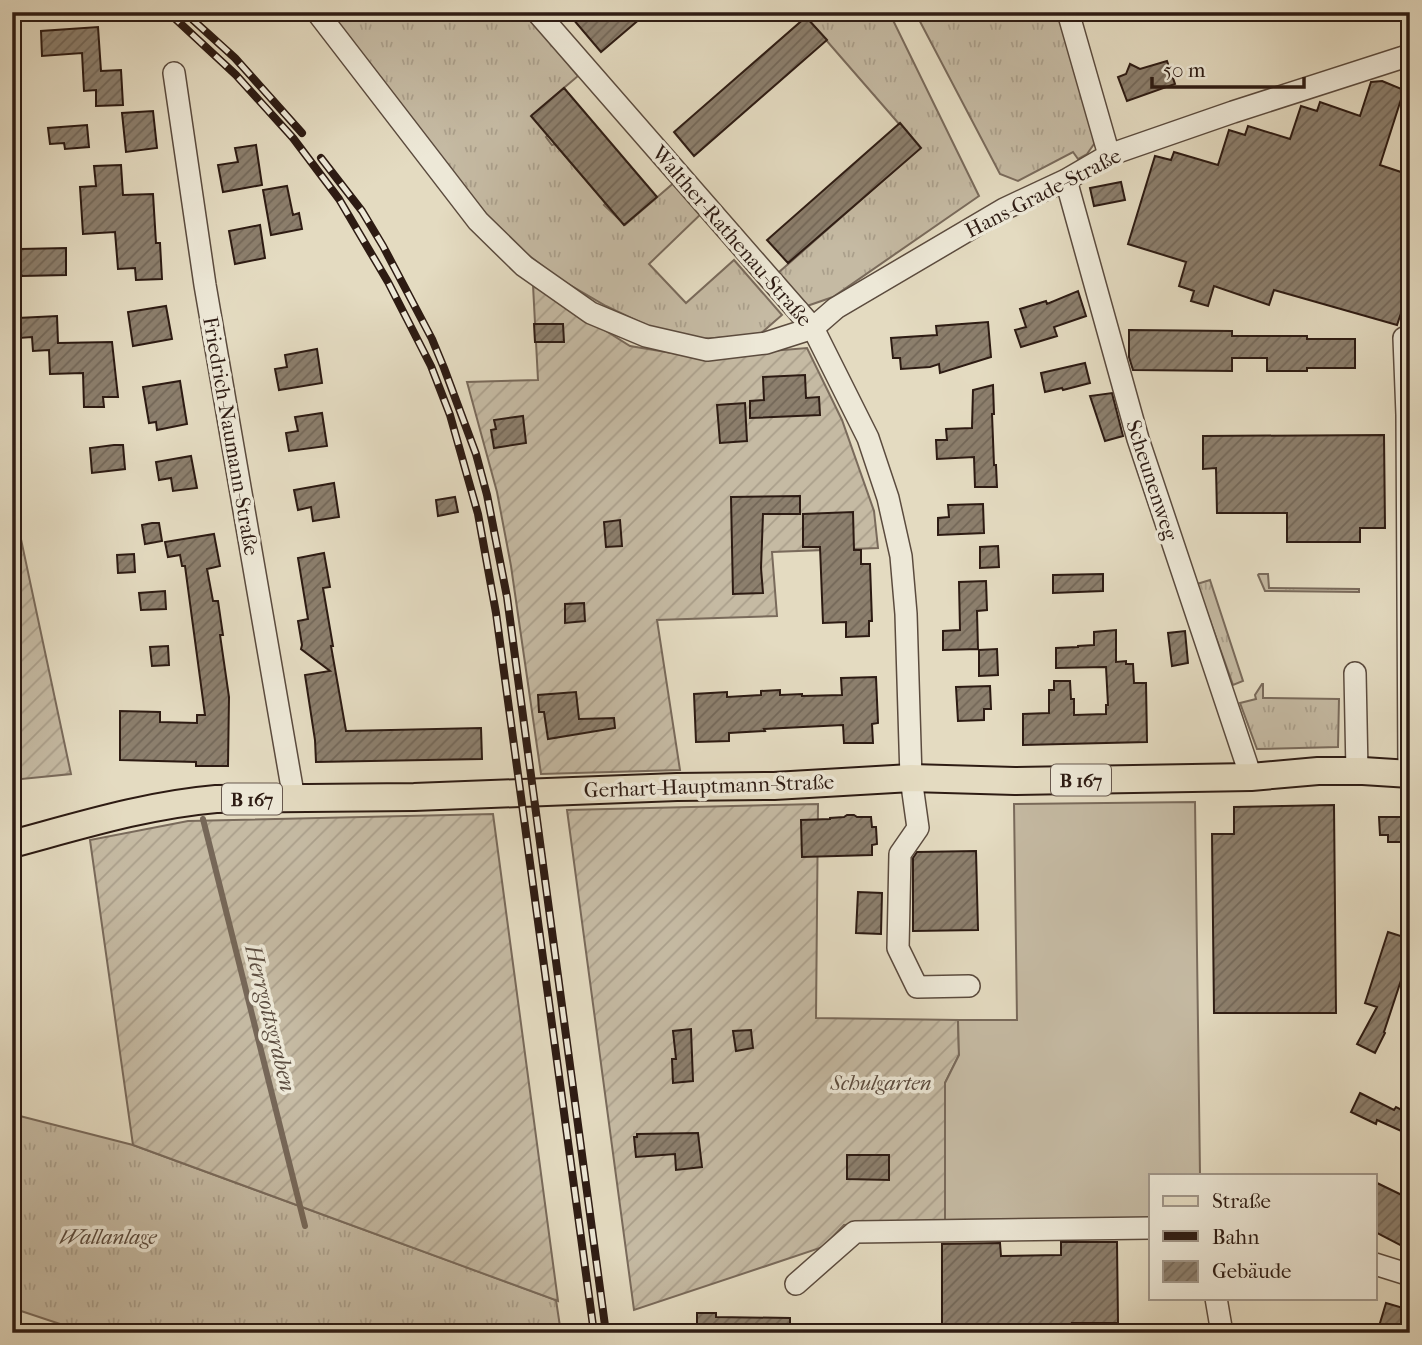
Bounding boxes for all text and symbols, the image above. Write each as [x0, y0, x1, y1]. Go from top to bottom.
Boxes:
scale bar [1152, 46, 1305, 90]
text: 50 m [1163, 58, 1206, 82]
street label: Walther-Rathenau-Straße [646, 140, 817, 331]
street label: Hans-Grade-Straße [961, 143, 1125, 243]
street label: Friedrich-Naumann-Straße [198, 315, 264, 557]
street label: Scheunenweg [1121, 417, 1183, 544]
road number: B 167 [1051, 764, 1111, 796]
street label: Gerhart-Hauptmann-Straße [583, 770, 835, 802]
road number: B 167 [222, 784, 282, 814]
water label: Herrgottsgraben [239, 941, 302, 1095]
park label: Schulgarten [830, 1071, 932, 1095]
legend [1149, 1174, 1376, 1300]
text: Straße [1212, 1189, 1271, 1213]
park label: Wallanlage [59, 1225, 157, 1249]
text: Bahn [1212, 1225, 1259, 1249]
text: Gebäude [1212, 1259, 1292, 1283]

